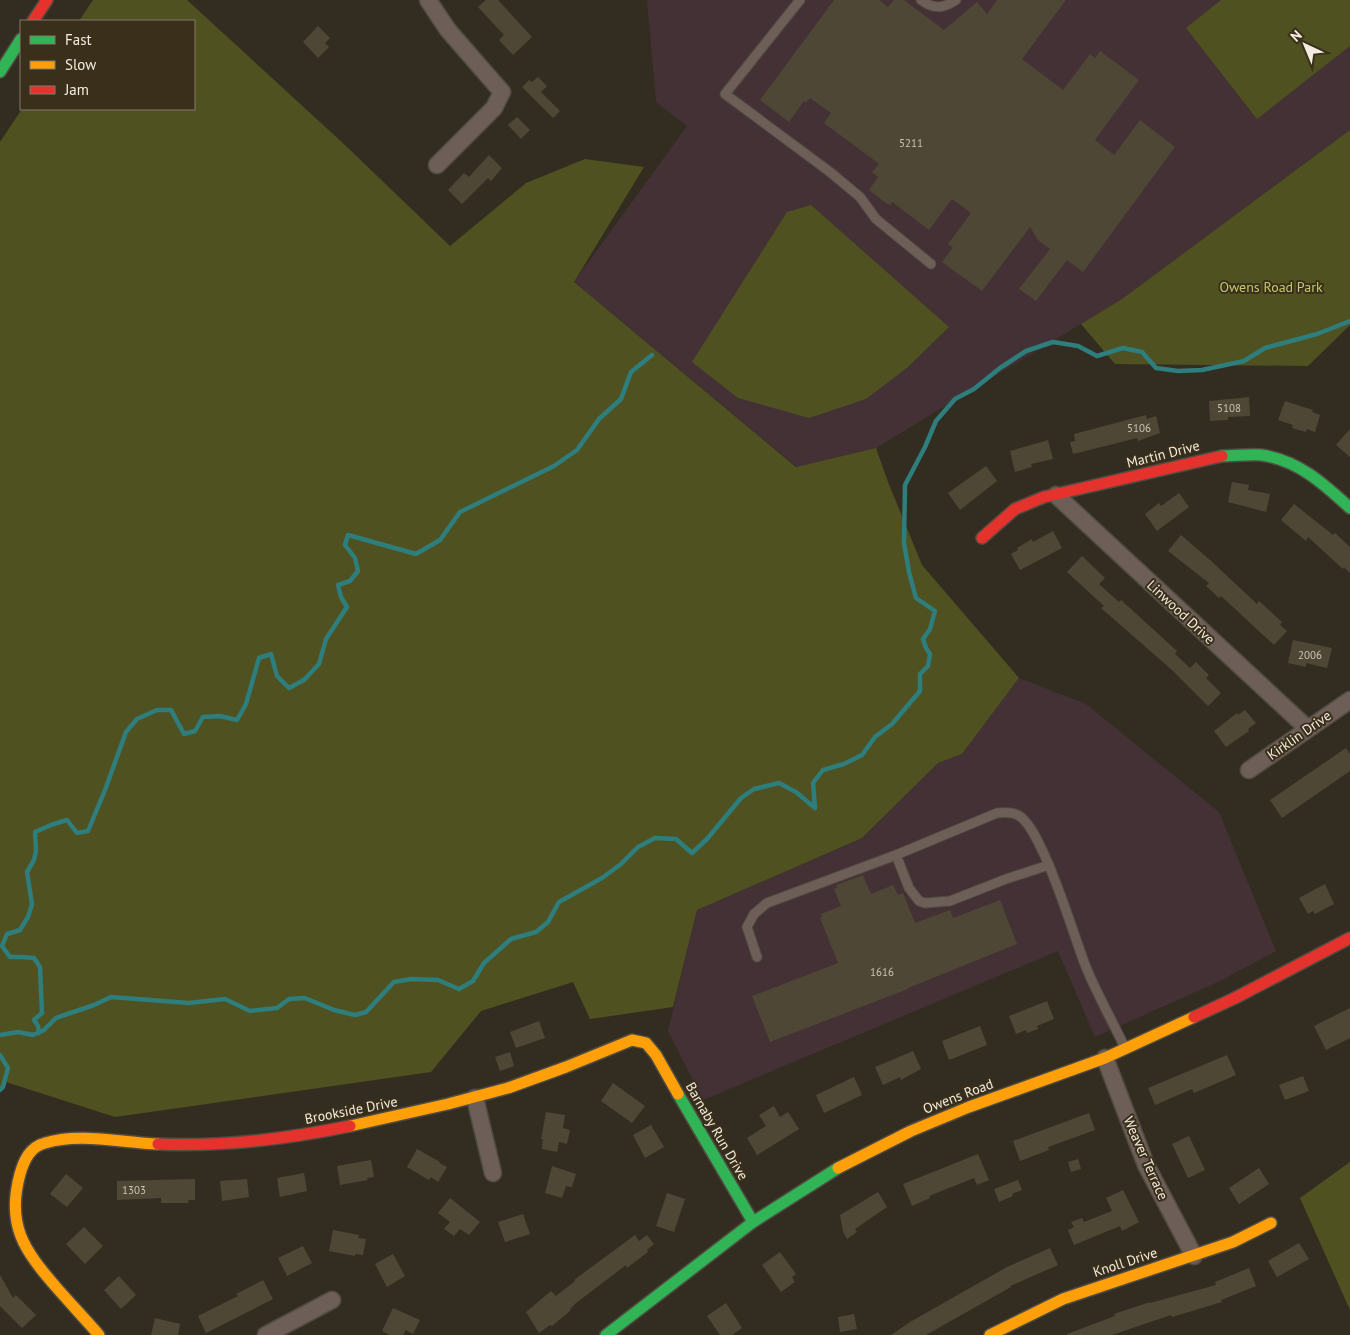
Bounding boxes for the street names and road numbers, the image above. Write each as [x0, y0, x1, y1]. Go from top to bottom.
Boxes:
street label: Martin Drive [1125, 436, 1201, 472]
street label: Linwood Drive [1143, 576, 1219, 648]
street label: Kirklin Drive [1263, 706, 1335, 764]
street label: Owens Road [920, 1074, 996, 1118]
street label: Barnaby Run Drive [682, 1079, 752, 1183]
street label: Brookside Drive [303, 1092, 399, 1128]
street label: Weaver Terrace [1120, 1113, 1172, 1203]
street label: Knoll Drive [1091, 1243, 1159, 1281]

